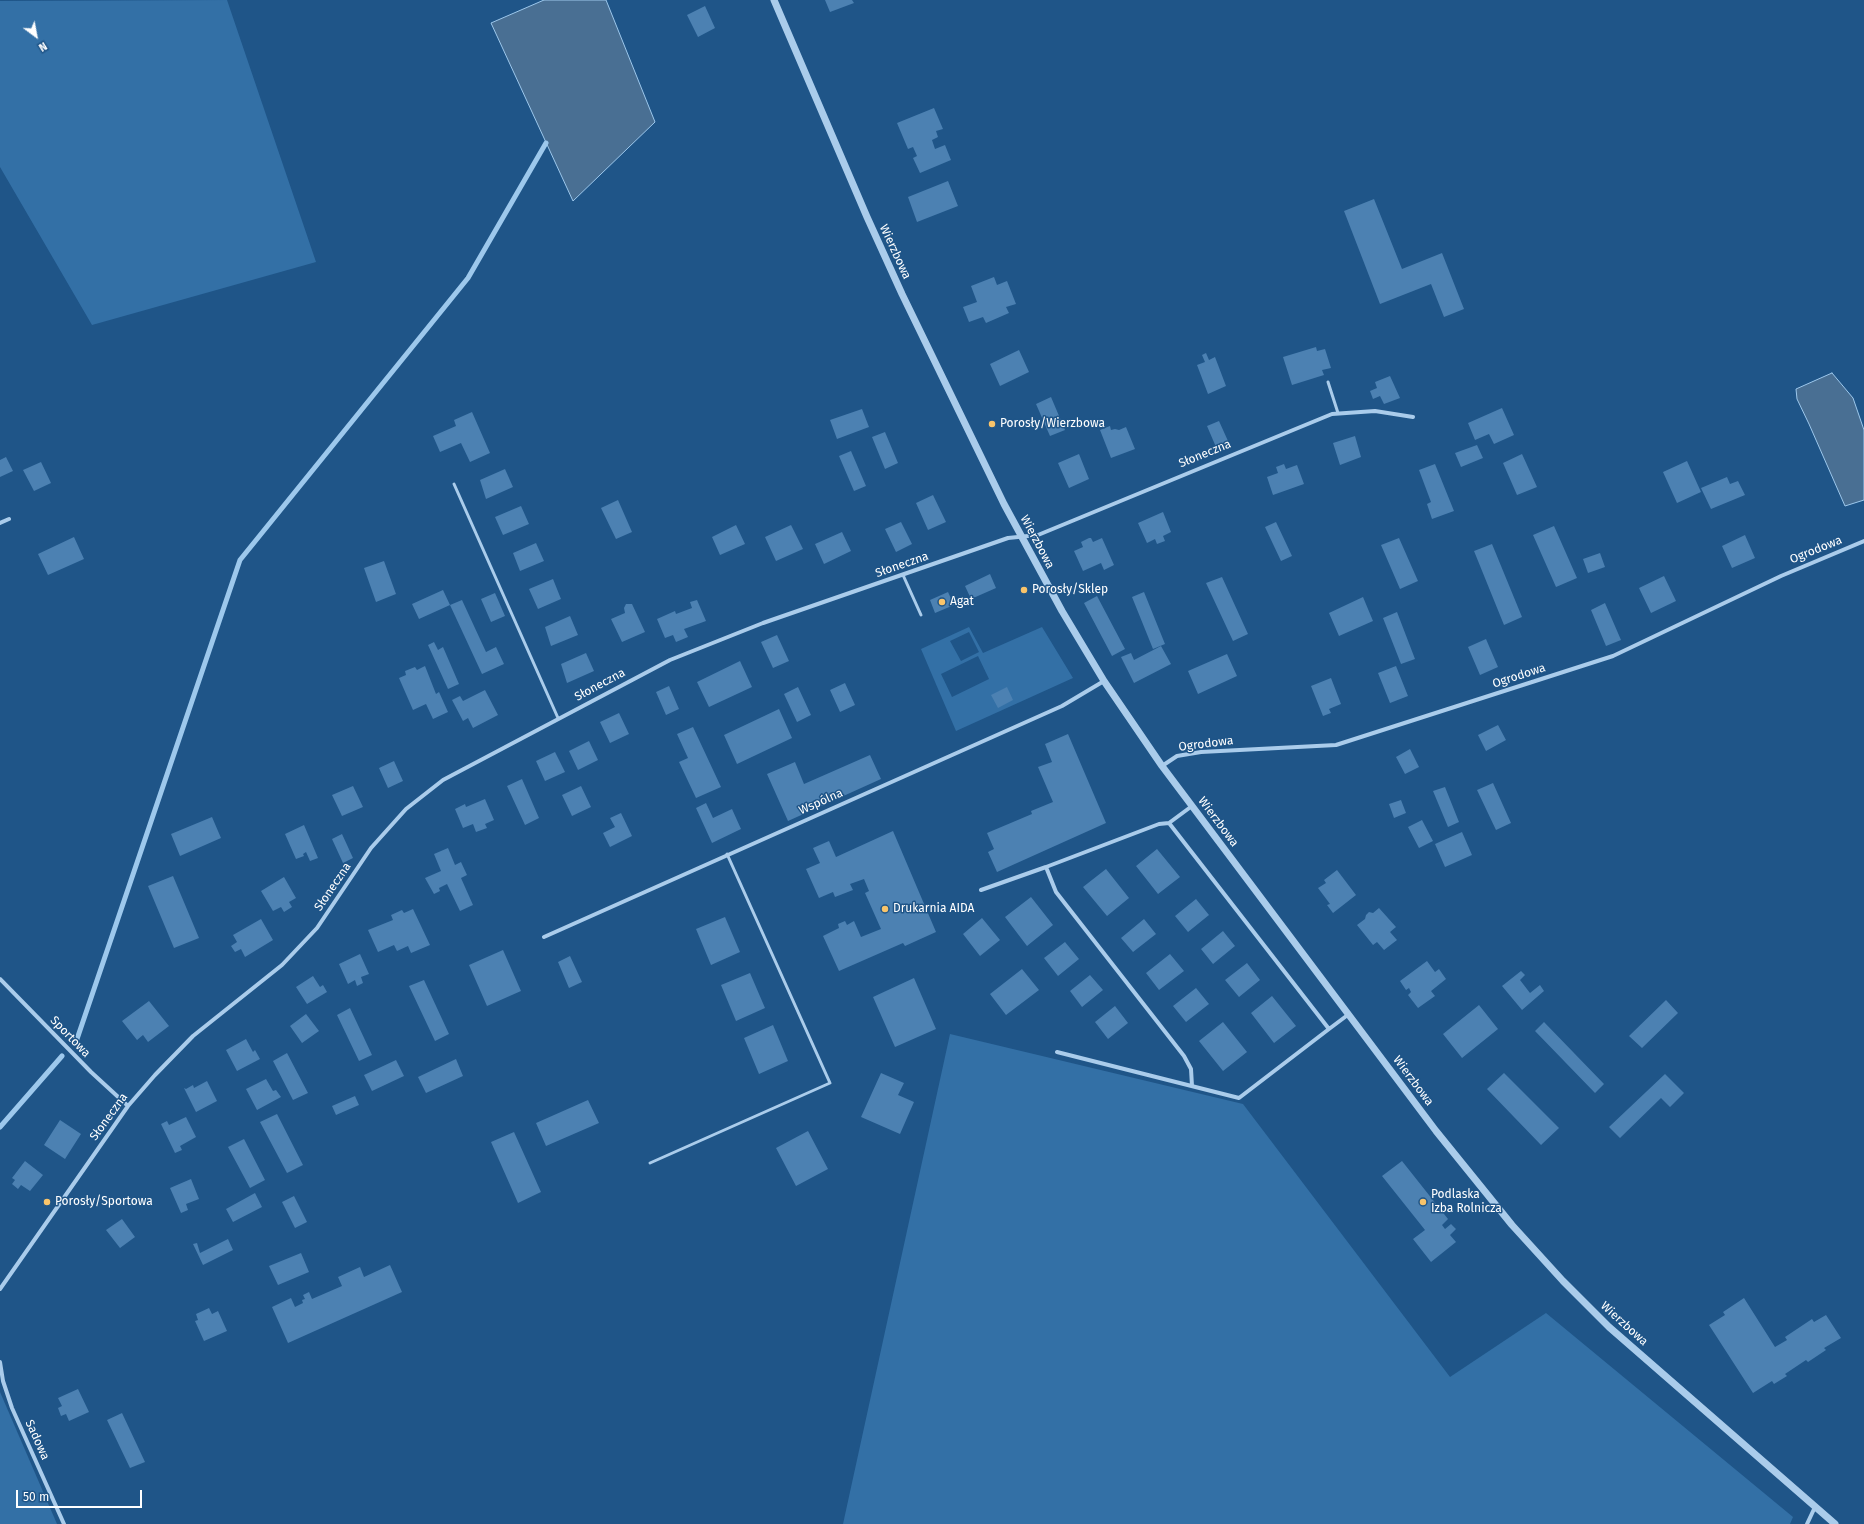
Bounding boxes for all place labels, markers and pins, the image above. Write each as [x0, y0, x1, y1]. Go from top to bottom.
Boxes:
place label: Porosły/Wierzbowa [1000, 417, 1105, 431]
marker: Porosły/Wierzbowa [987, 419, 997, 429]
place label: Porosły/Sklep [1032, 583, 1108, 597]
marker: Porosły/Sklep [1019, 585, 1029, 595]
place label: Agat [950, 595, 974, 609]
marker: Agat [937, 597, 947, 607]
place label: Drukarnia AIDA [893, 902, 974, 916]
marker: Drukarnia AIDA [880, 904, 890, 914]
place label: Podlaska Izba Rolnicza [1431, 1188, 1502, 1216]
place label: Porosły/Sportowa [55, 1195, 153, 1209]
marker: Porosły/Sportowa [42, 1197, 52, 1207]
marker: Podlaska Izba Rolnicza [1418, 1197, 1428, 1207]

